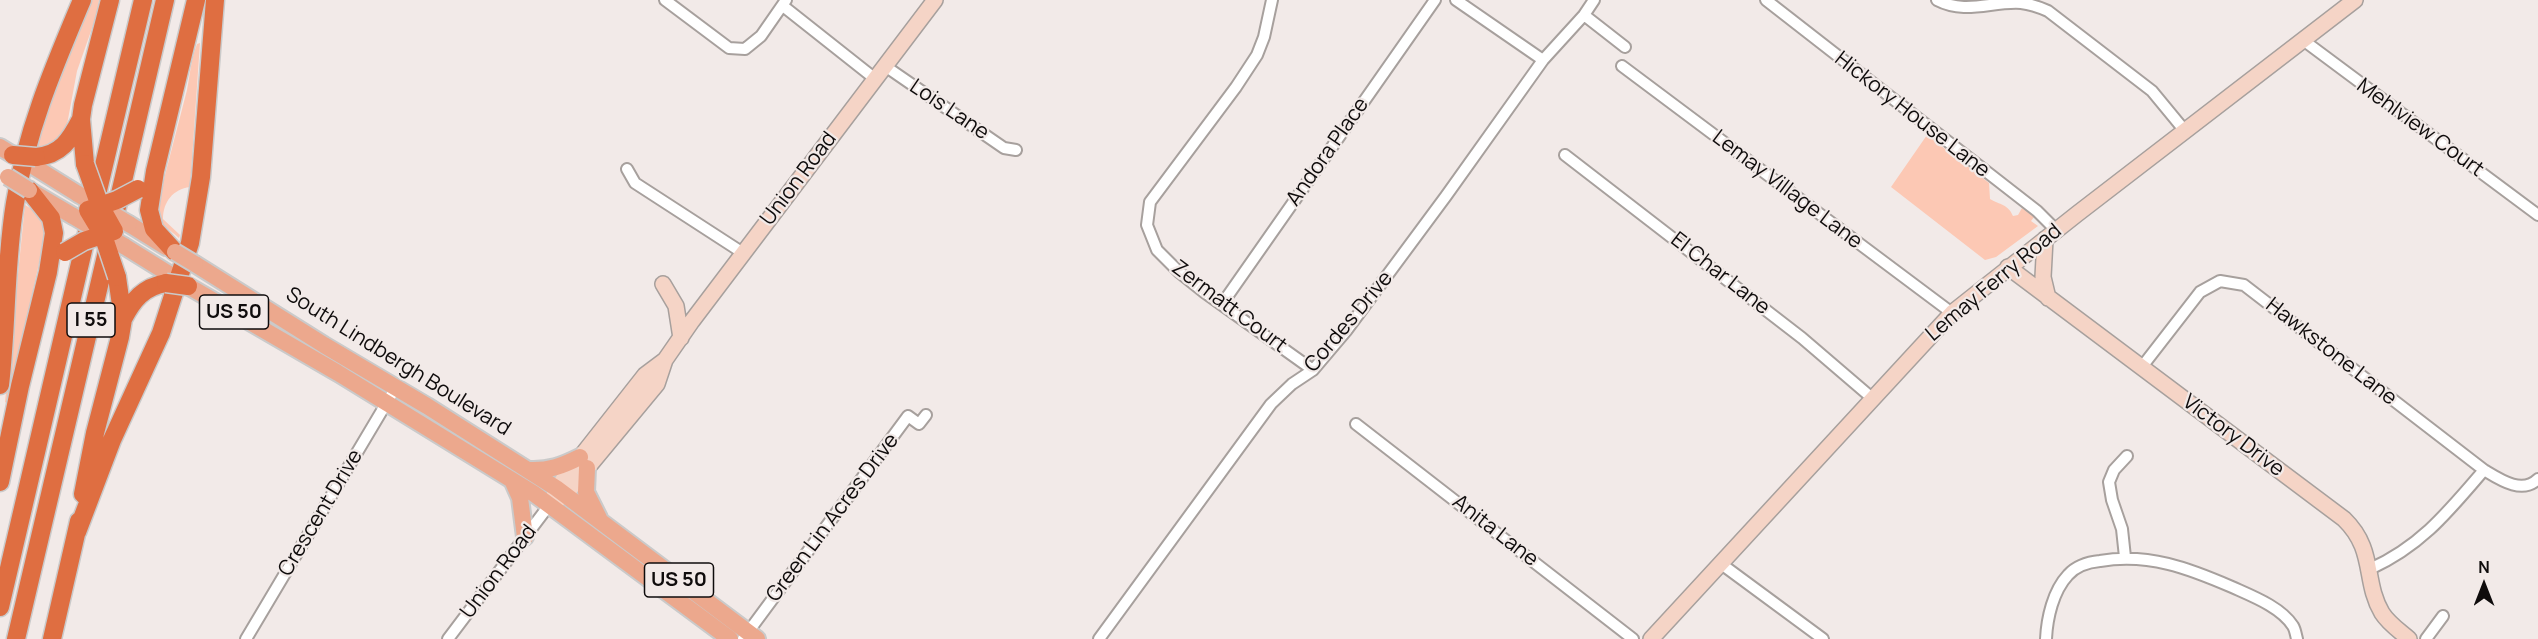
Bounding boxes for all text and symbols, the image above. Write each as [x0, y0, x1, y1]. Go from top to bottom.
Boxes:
street label: Hickory House Lane [1829, 47, 1995, 183]
street label: Mehlview Court [2352, 73, 2488, 183]
street label: Lois Lane [905, 74, 993, 146]
street label: Andora Place [1281, 93, 1375, 211]
street label: Lemay Village Lane [1707, 125, 1867, 255]
street label: Union Road [756, 127, 842, 231]
street label: Lemay Ferry Road [1921, 219, 2067, 347]
street label: El Char Lane [1665, 227, 1775, 321]
street label: Zermatt Court [1166, 255, 1292, 359]
street label: Cordes Drive [1300, 266, 1398, 378]
street label: South Lindbergh Boulevard [281, 282, 515, 442]
street label: Hawkstone Lane [2260, 293, 2402, 411]
road number: US 50 [200, 295, 268, 329]
road number: I 55 [67, 303, 115, 337]
street label: Victory Drive [2177, 390, 2289, 482]
street label: Green Lin Acres Drive [761, 429, 905, 607]
street label: Crescent Drive [273, 445, 369, 581]
street label: Anita Lane [1447, 490, 1543, 572]
street label: Union Road [456, 520, 542, 624]
north arrow [2454, 555, 2514, 615]
text: N [2478, 556, 2490, 578]
road number: US 50 [644, 563, 714, 597]

